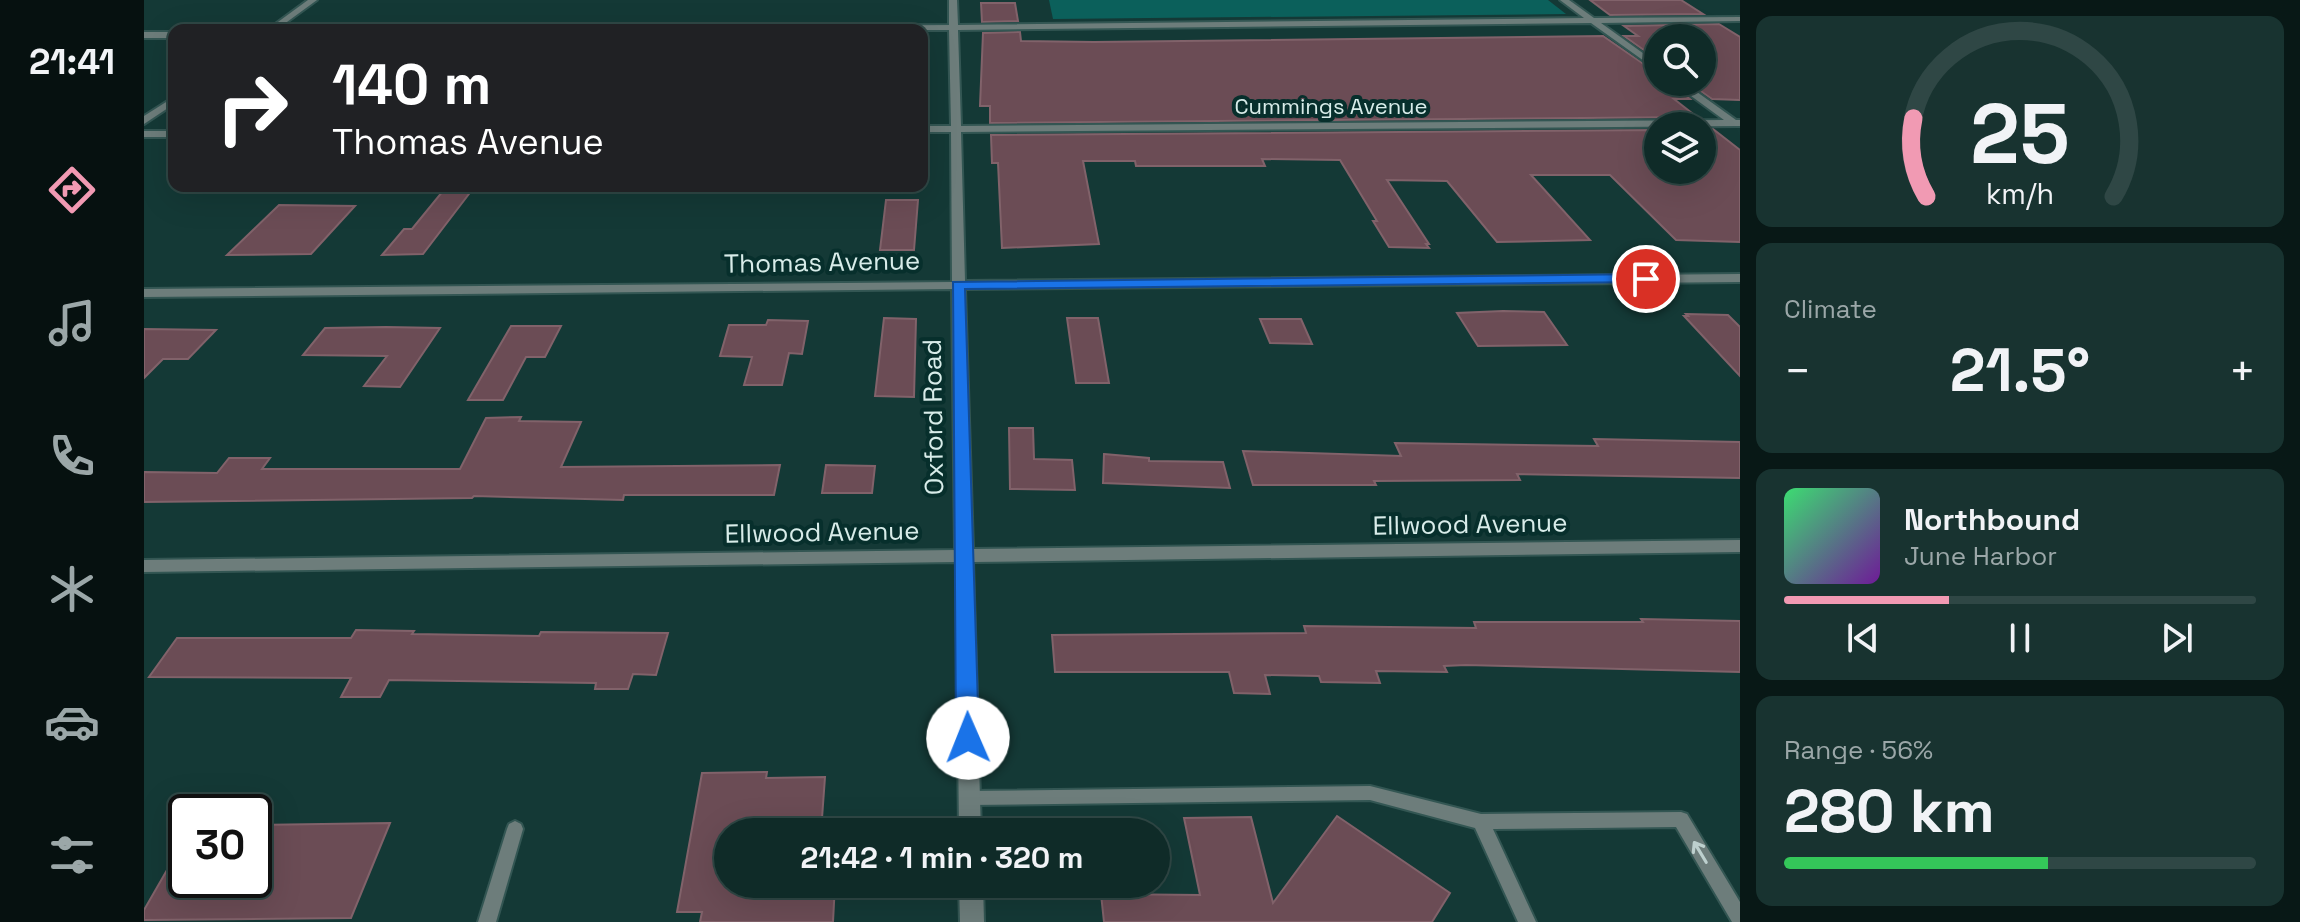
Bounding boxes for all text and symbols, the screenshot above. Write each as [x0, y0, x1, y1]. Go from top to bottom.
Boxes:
map controls [1644, 24, 1716, 184]
button: search [1644, 24, 1716, 96]
text: 21:41 [29, 39, 115, 85]
text: 140 m [332, 49, 491, 120]
icon: right [200, 56, 304, 160]
text: 25 [1970, 81, 2070, 187]
street label: Cummings Avenue [1234, 92, 1428, 120]
button: layers [1644, 112, 1716, 184]
text: Thomas Avenue [332, 119, 604, 165]
icon: directions [44, 162, 100, 218]
text: km/h [1986, 176, 2054, 212]
street label: Thomas Avenue [724, 243, 920, 281]
pin [1612, 245, 1680, 313]
icon: arrive [1624, 257, 1668, 301]
text: Climate [1784, 292, 1877, 326]
icon: music [44, 295, 100, 351]
text: 21.5° [1950, 332, 2090, 409]
street label: Oxford Road [915, 339, 951, 495]
text: − [1784, 343, 1811, 399]
text: + [2229, 343, 2256, 399]
icon: phone [44, 428, 100, 484]
text: Northbound [1904, 500, 2080, 539]
street label: Ellwood Avenue [1372, 505, 1568, 543]
street label: Ellwood Avenue [724, 513, 920, 551]
text: June Harbor [1904, 539, 2057, 573]
icon: climate [44, 561, 100, 617]
icon: previous [1841, 616, 1885, 660]
icon: pause [1998, 616, 2042, 660]
icon: next [2155, 616, 2199, 660]
icon: car [44, 694, 100, 750]
position arrow [926, 696, 1010, 780]
text: Range · 56% [1784, 733, 1933, 767]
text: 280 km [1784, 773, 1995, 850]
speed limit sign: 30 [168, 794, 272, 898]
icon: filters [44, 827, 100, 883]
text: 21:42 · 1 min · 320 m [801, 838, 1083, 877]
one-way arrow [1692, 841, 1708, 864]

